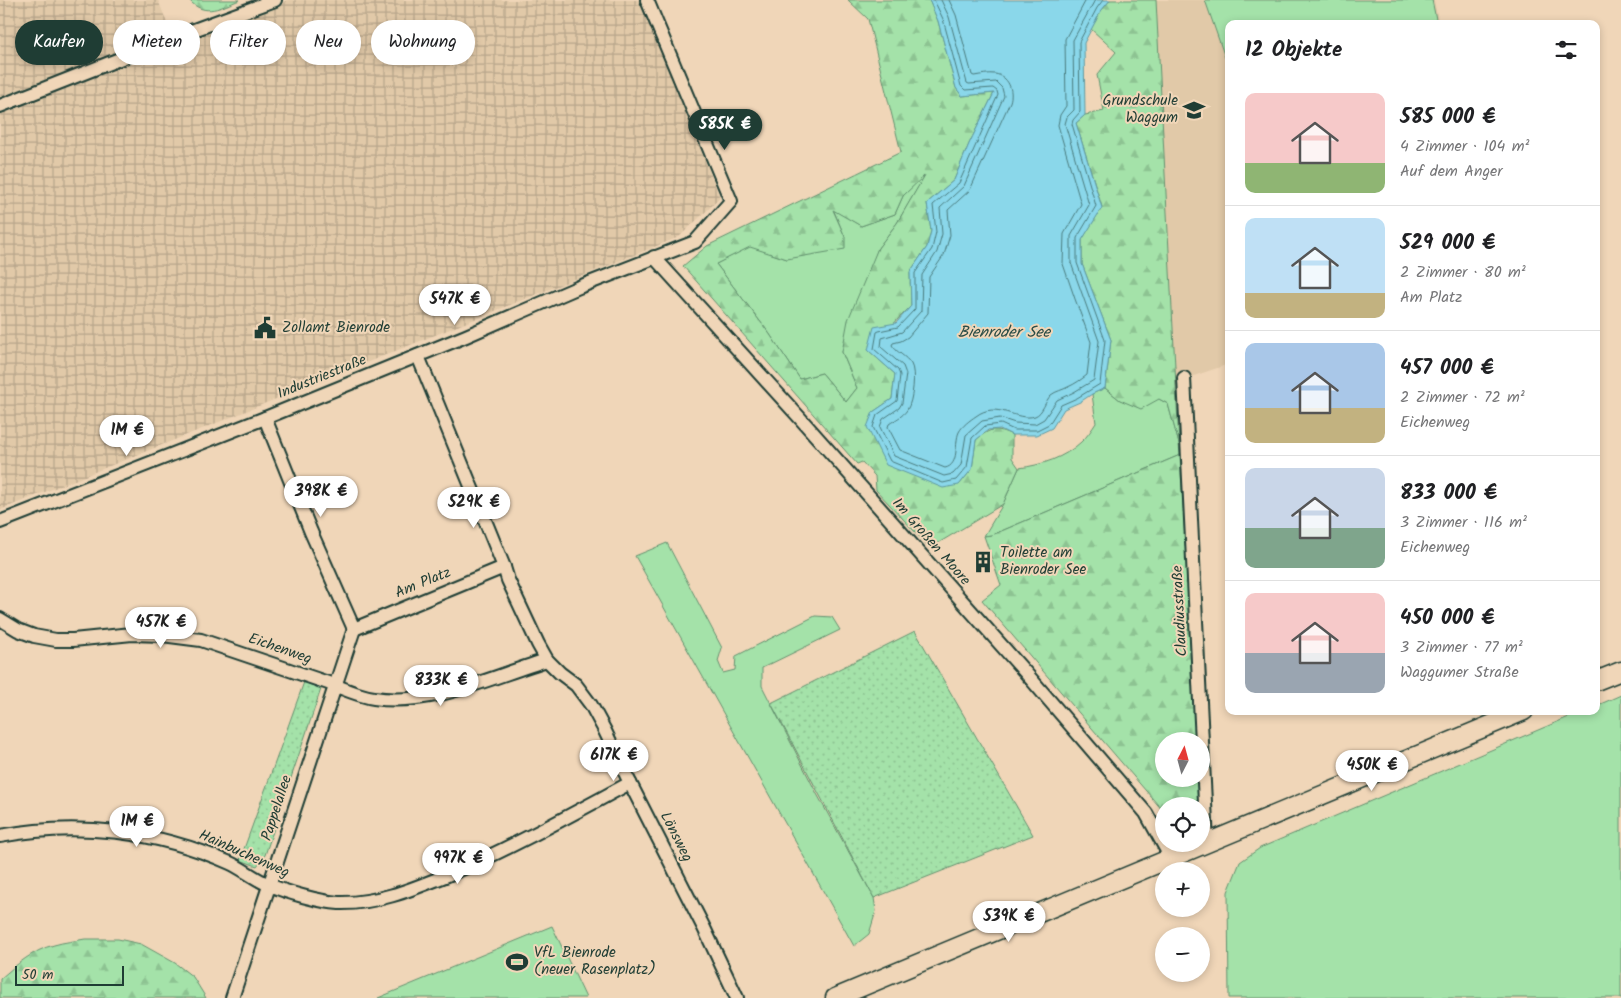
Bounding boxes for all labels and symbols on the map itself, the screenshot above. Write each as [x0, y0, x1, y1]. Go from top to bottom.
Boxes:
place label: Grundschule Waggum [1102, 89, 1178, 130]
school or university icon: Grundschule Waggum [1181, 97, 1207, 123]
pin: 585K € [684, 108, 766, 151]
pin: 547K € [414, 284, 496, 326]
public building icon: Zollamt Bienrode [252, 315, 278, 341]
place label: Zollamt Bienrode [282, 316, 390, 340]
water label: Bienroder See [958, 320, 1052, 345]
street label: Industriestraße [274, 348, 371, 406]
pin: 1M € [97, 414, 157, 457]
pin: 398K € [280, 476, 362, 518]
pin: 529K € [433, 486, 515, 529]
street label: Im Großen Moore [886, 493, 976, 592]
place label: Toilette am Bienroder See [1000, 541, 1087, 582]
building icon: Toilette am Bienroder See [970, 549, 996, 575]
street label: Am Platz [391, 561, 455, 605]
street label: Claudiusstraße [1166, 565, 1194, 657]
pin: 457K € [120, 606, 202, 649]
street label: Eichenweg [245, 627, 315, 671]
pin: 833K € [400, 664, 482, 707]
north arrow [1155, 732, 1210, 788]
pin: 617K € [573, 740, 655, 782]
pin: 450K € [1331, 750, 1413, 792]
street label: Pappelallee [255, 772, 299, 844]
pin: 1M € [107, 806, 167, 848]
street label: Lönsweg [653, 808, 699, 866]
street label: Hainbuchenweg [195, 823, 293, 885]
pin: 997K € [417, 842, 499, 885]
pin: 539K € [968, 900, 1050, 943]
place label: VfL Bienrode (neuer Rasenplatz) [534, 941, 656, 982]
sports icon: VfL Bienrode (neuer Rasenplatz) [504, 949, 530, 975]
scale bar [15, 963, 124, 986]

